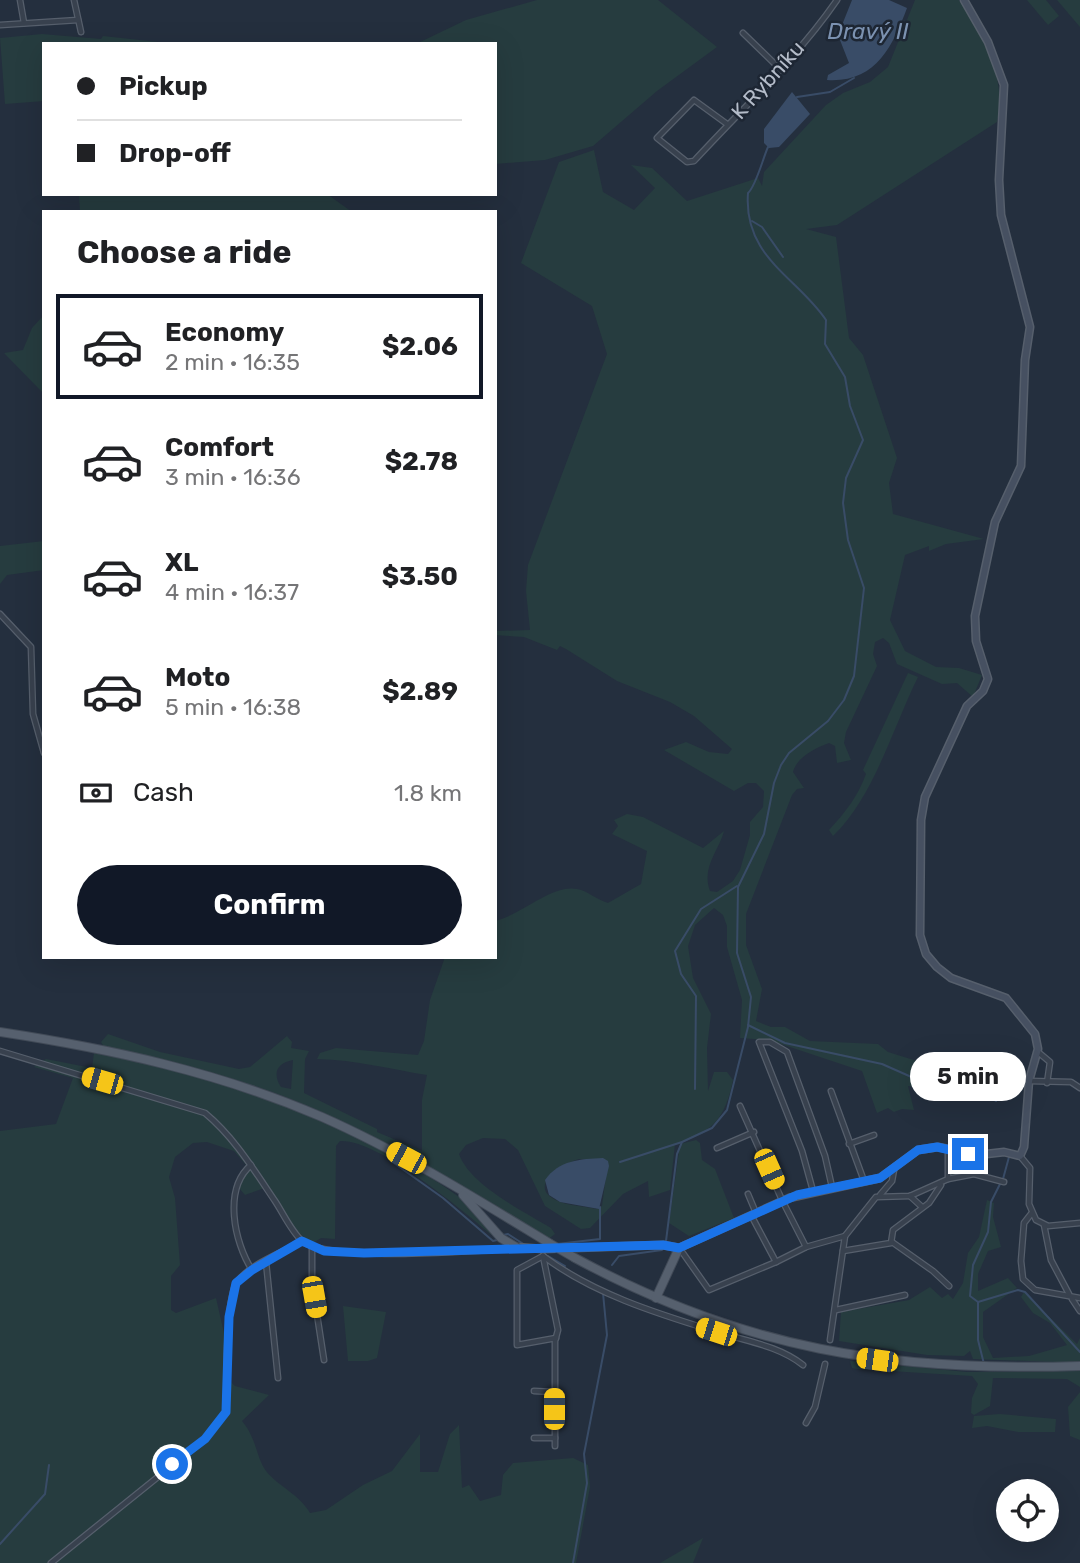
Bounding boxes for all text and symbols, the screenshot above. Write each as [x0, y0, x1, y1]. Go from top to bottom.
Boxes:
water label: Dravý II [827, 17, 909, 45]
street label: K Rybníku [726, 35, 809, 124]
text: Pickup [119, 71, 208, 102]
text: Drop-off [119, 138, 231, 169]
text: Choose a ride [77, 233, 291, 271]
icon: car [81, 315, 144, 378]
text: Economy [165, 317, 284, 348]
text: $2.06 [382, 331, 458, 362]
text: 2 min · 16:35 [165, 348, 300, 376]
icon: car [81, 430, 144, 493]
text: Comfort [165, 432, 274, 463]
text: $2.78 [385, 446, 458, 477]
text: 3 min · 16:36 [165, 463, 301, 491]
icon: car [81, 545, 144, 608]
text: XL [165, 547, 198, 578]
text: $3.50 [382, 561, 458, 592]
text: 4 min · 16:37 [165, 578, 299, 606]
icon: car [81, 660, 144, 723]
text: Moto [165, 662, 230, 693]
text: $2.89 [382, 676, 458, 707]
text: 5 min · 16:38 [165, 693, 301, 721]
icon: cash [77, 774, 115, 812]
text: Cash [133, 777, 194, 808]
text: 1.8 km [394, 779, 462, 807]
button: Confirm [77, 865, 462, 945]
callout: 5 min [910, 1052, 1026, 1102]
text: 5 min [937, 1062, 999, 1090]
car [79, 1065, 126, 1097]
route end [952, 1138, 984, 1170]
car [383, 1139, 430, 1177]
car [751, 1146, 788, 1192]
car [301, 1274, 328, 1320]
car [693, 1316, 740, 1348]
car [855, 1347, 900, 1373]
car [544, 1388, 565, 1430]
route start [156, 1448, 188, 1480]
map controls [996, 1479, 1059, 1542]
button: locate [996, 1479, 1059, 1542]

